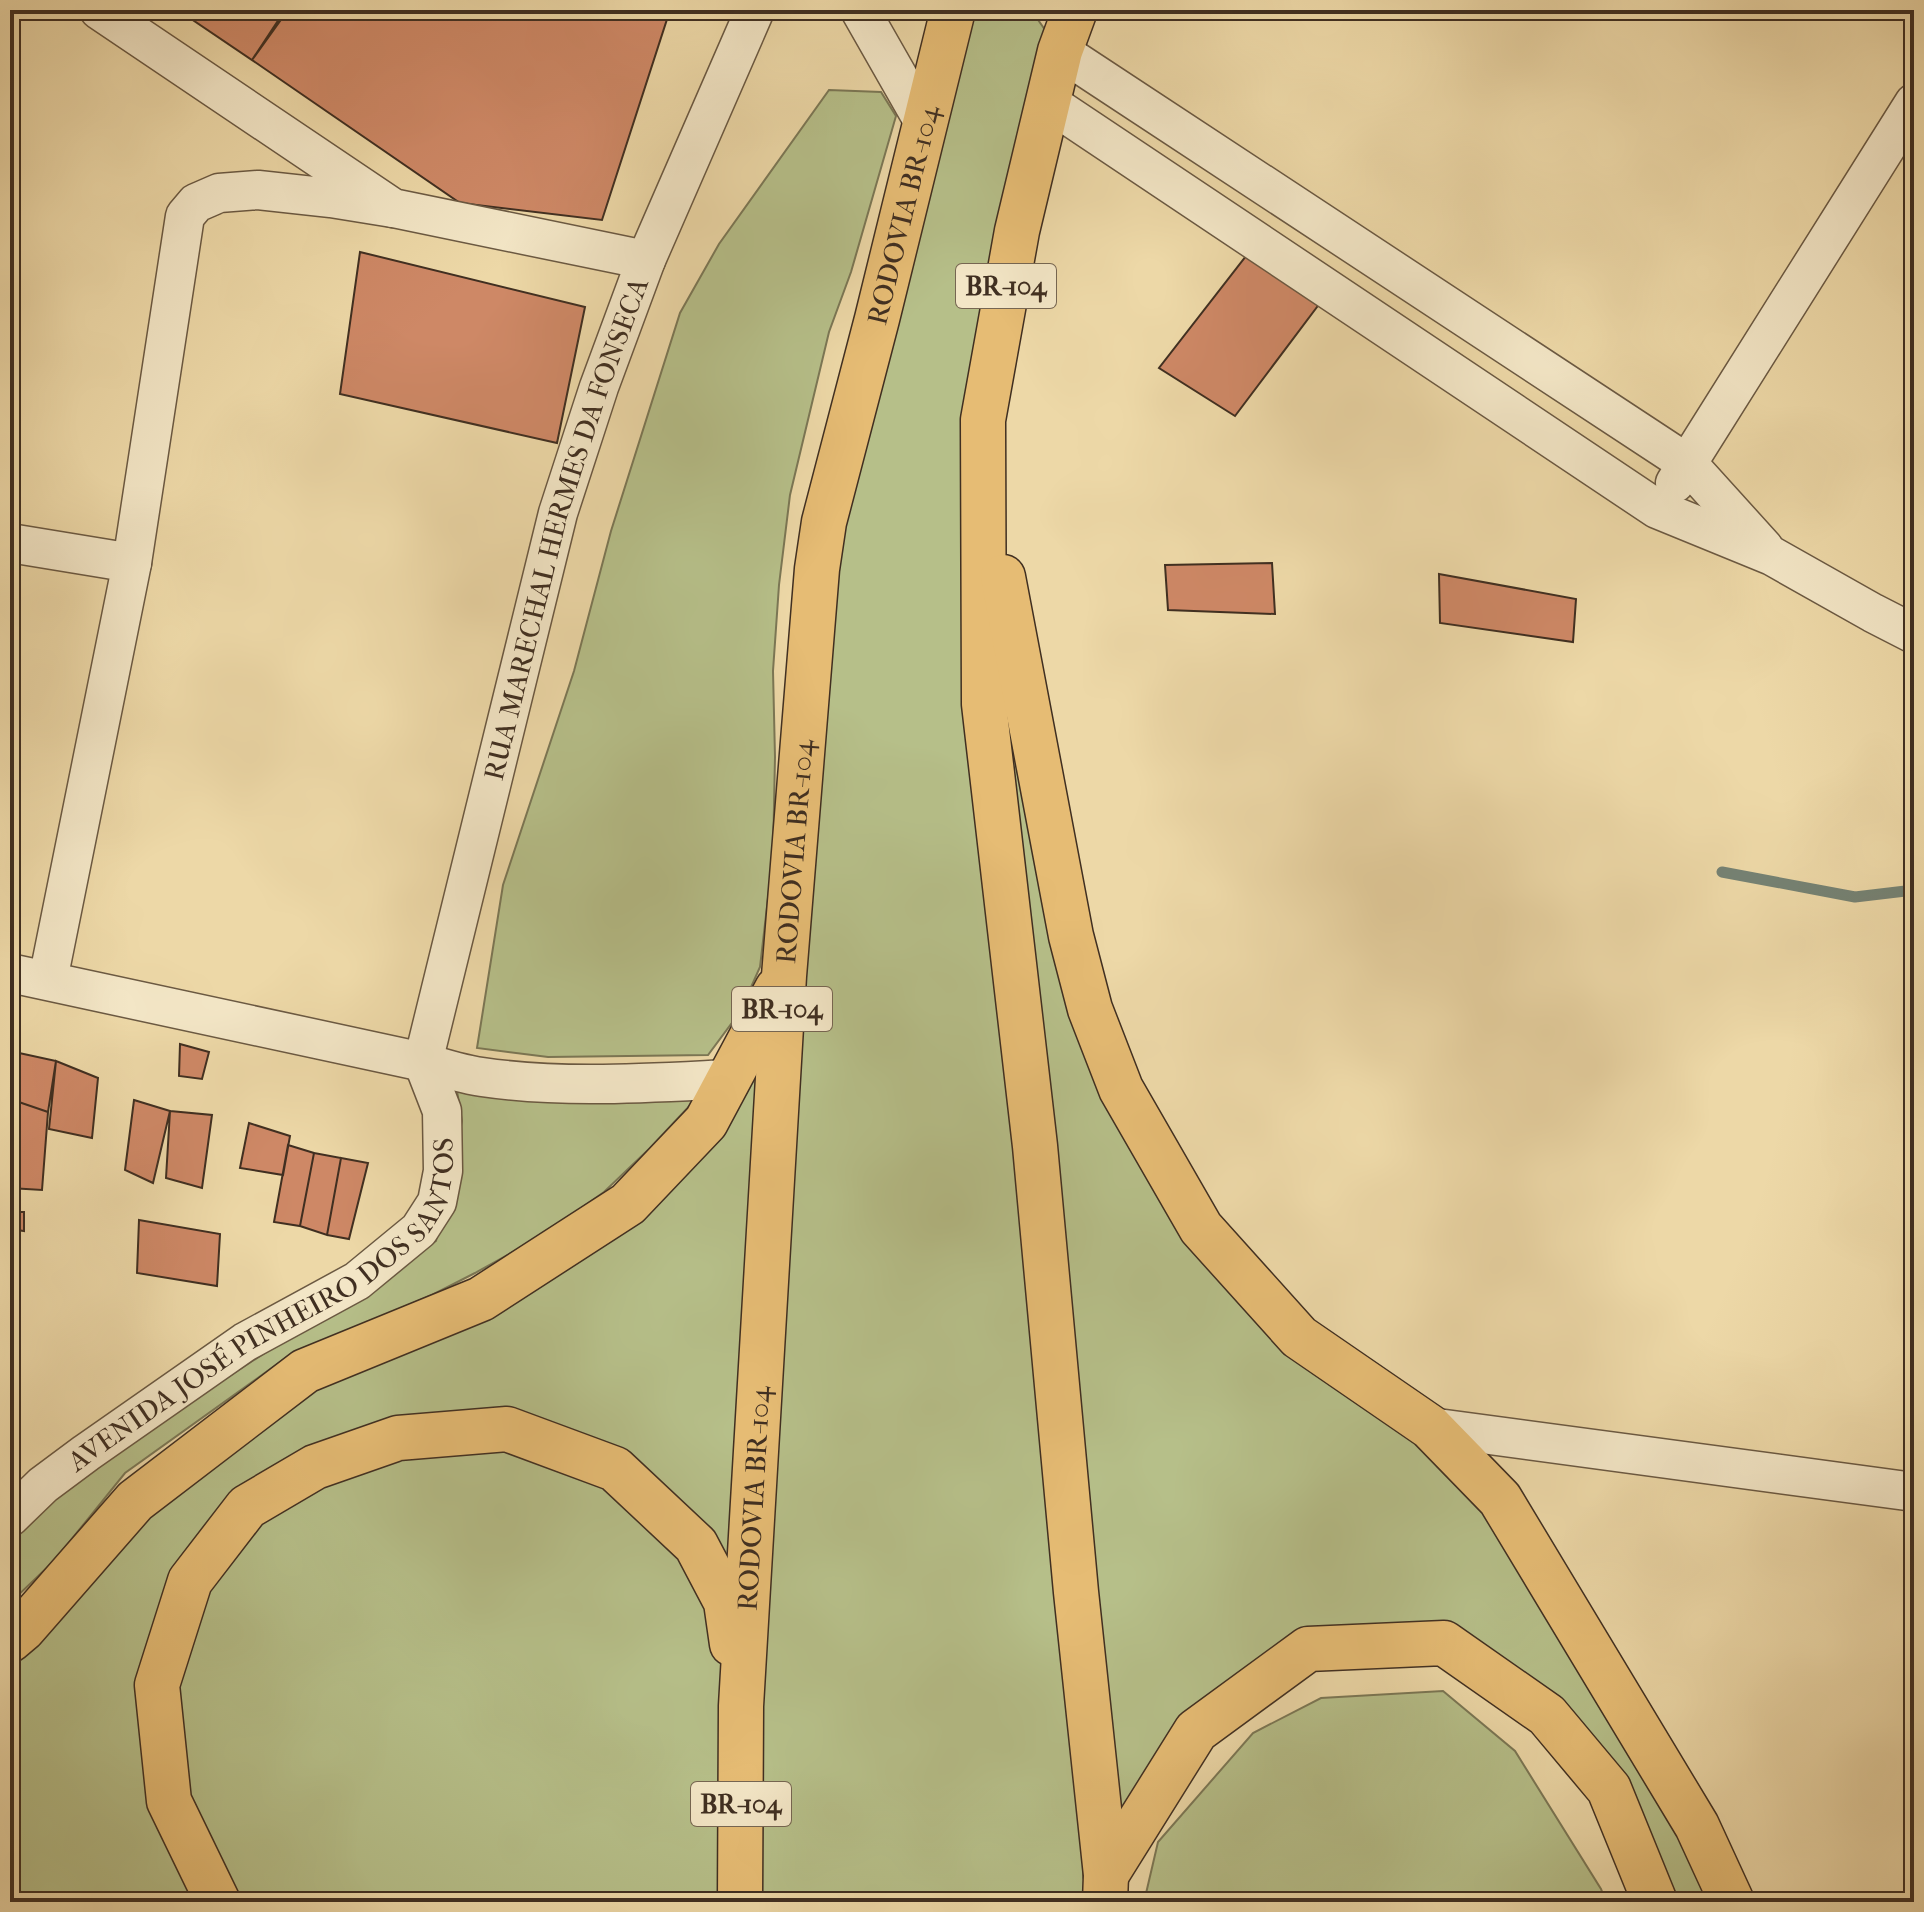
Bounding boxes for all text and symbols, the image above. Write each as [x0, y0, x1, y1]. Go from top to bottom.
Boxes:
street label: RODOVIA BR-104 [860, 101, 946, 328]
road number: BR-104 [956, 264, 1056, 308]
street label: RUA MARECHAL HERMES DA FONSECA [476, 272, 655, 784]
street label: RODOVIA BR-104 [769, 737, 820, 965]
road number: BR-104 [732, 987, 832, 1031]
street label: AVENIDA JOSÉ PINHEIRO DOS SANTOS [60, 1137, 460, 1478]
street label: RODOVIA BR-104 [730, 1384, 776, 1612]
road number: BR-104 [691, 1782, 791, 1826]

